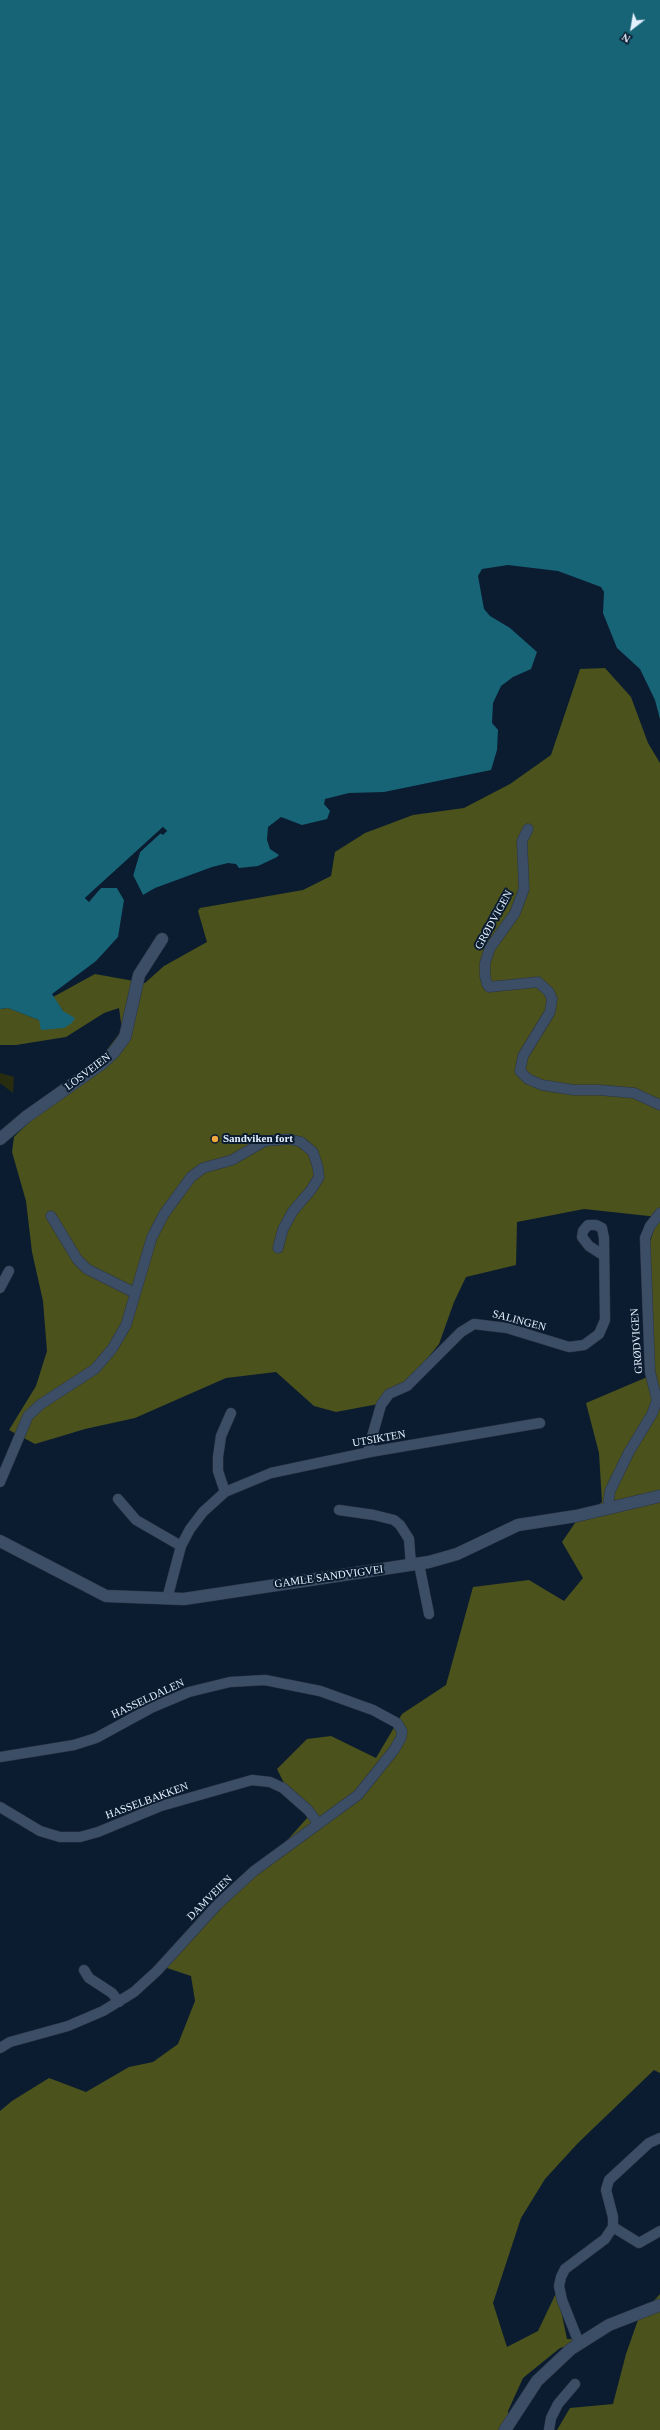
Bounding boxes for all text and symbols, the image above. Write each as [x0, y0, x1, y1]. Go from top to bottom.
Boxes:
north arrow [612, 8, 652, 48]
text: N [619, 31, 632, 45]
street label: GRØDVIGEN [472, 888, 516, 952]
street label: LOSVEIEN [63, 1051, 113, 1093]
place label: Sandviken fort [223, 1132, 293, 1146]
marker: Sandviken fort [210, 1134, 220, 1144]
street label: SALINGEN [491, 1308, 547, 1334]
street label: GRØDVIGEN [628, 1308, 646, 1374]
street label: UTSIKTEN [351, 1428, 407, 1450]
street label: GAMLE SANDVIGVEI [274, 1563, 384, 1591]
street label: HASSELDALEN [109, 1676, 187, 1722]
street label: HASSELBAKKEN [104, 1780, 190, 1822]
street label: DAMVEIEN [185, 1873, 235, 1923]

